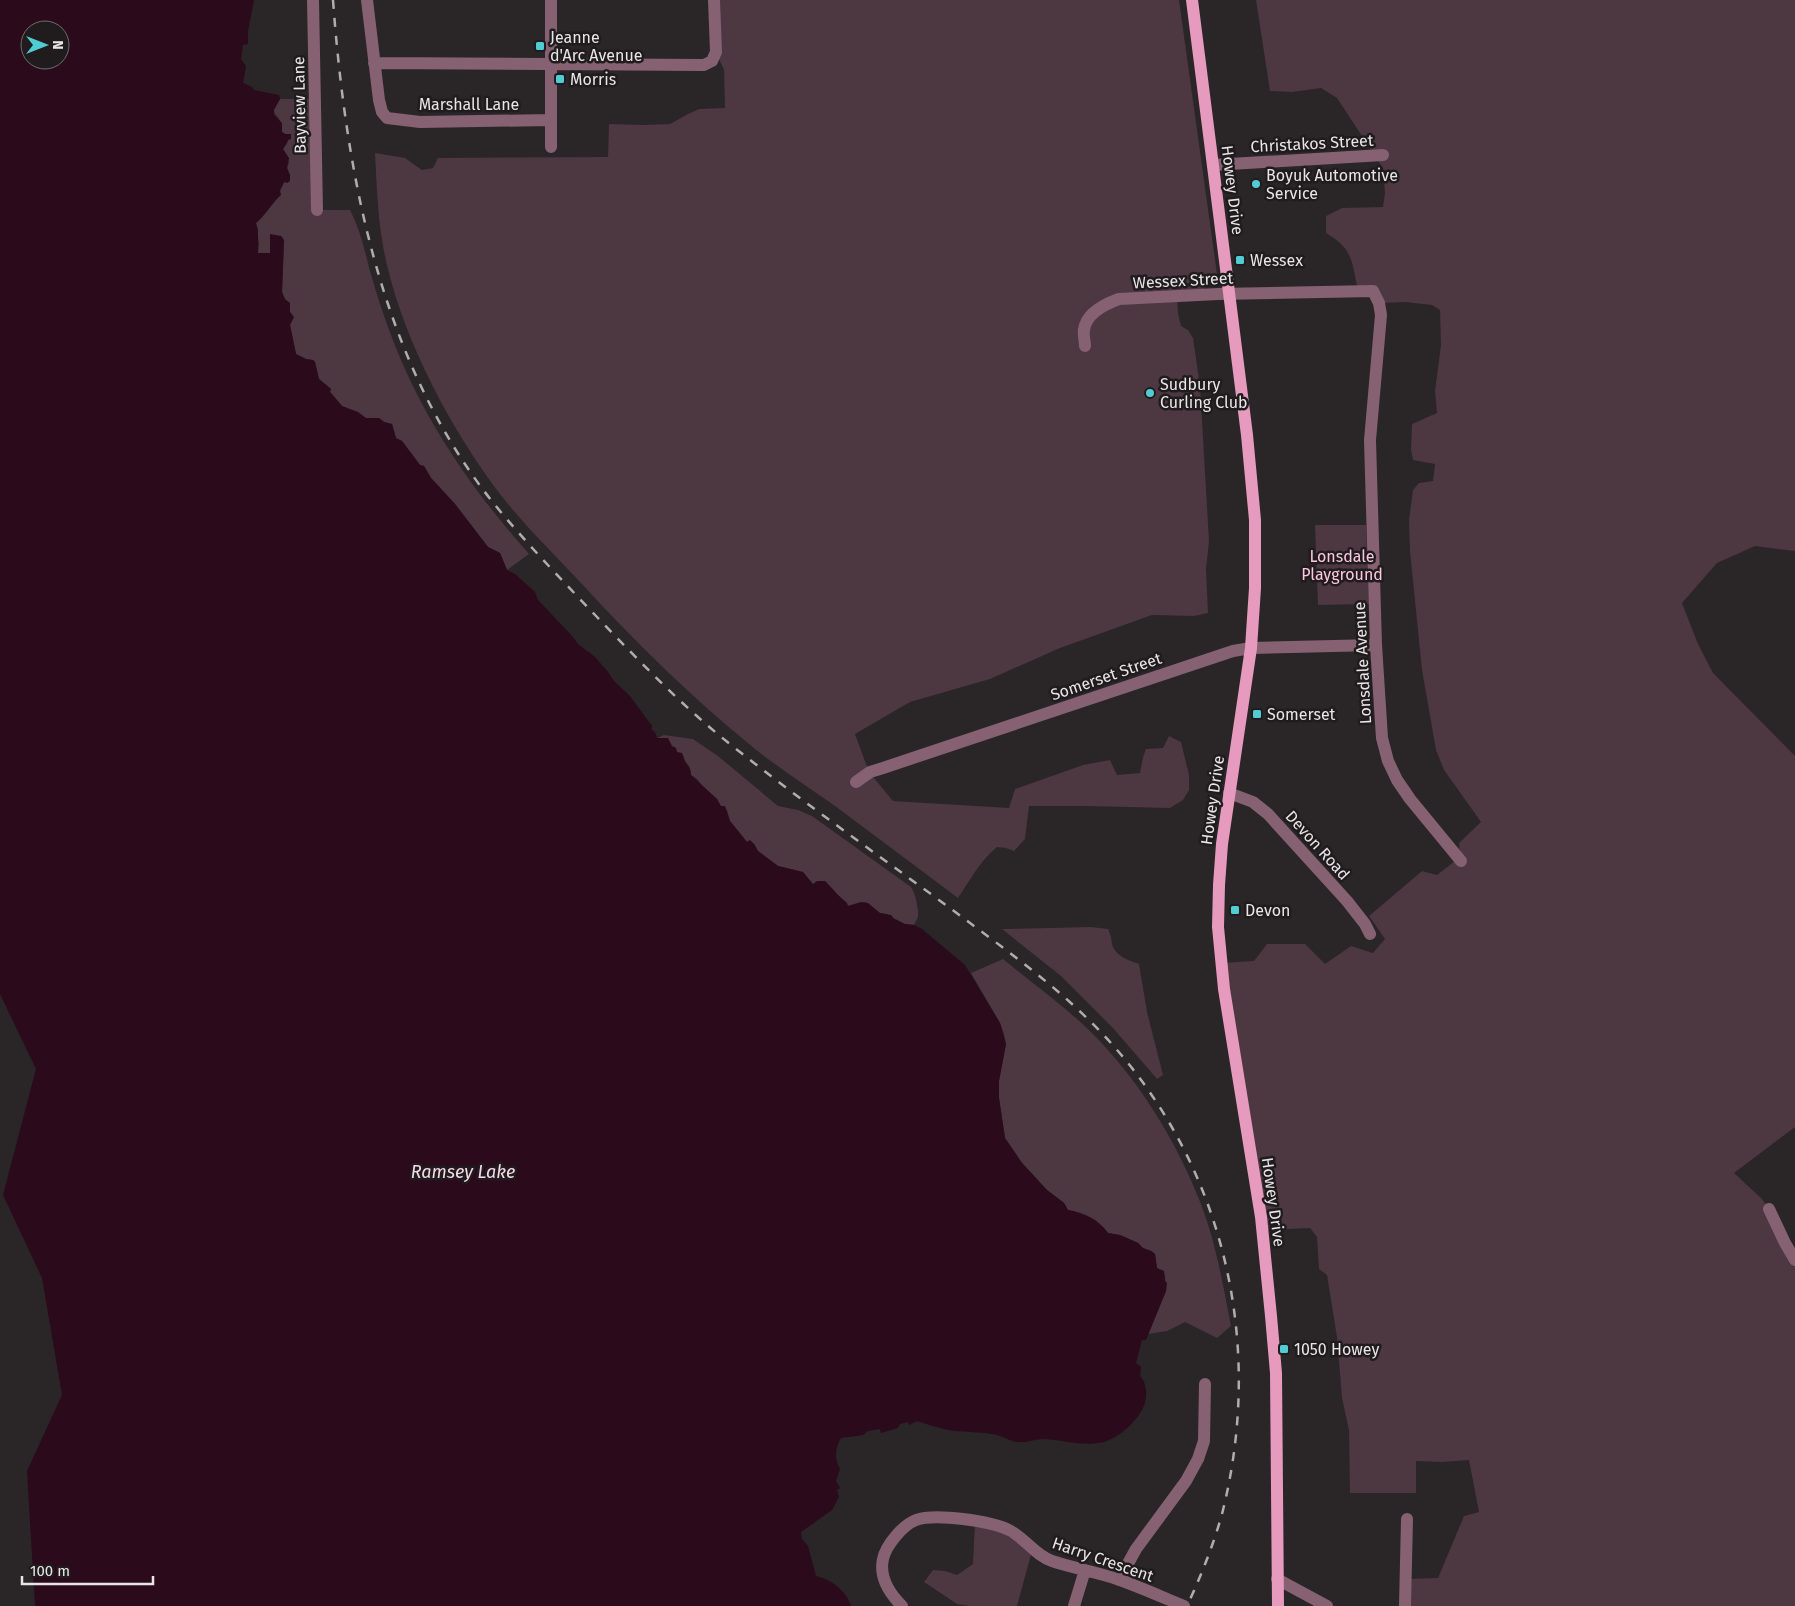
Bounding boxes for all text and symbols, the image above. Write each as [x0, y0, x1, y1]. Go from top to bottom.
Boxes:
north arrow [20, 20, 70, 70]
place label: Jeanne d'Arc Avenue [550, 28, 642, 65]
text: N [49, 40, 66, 50]
marker: Jeanne d'Arc Avenue [534, 40, 546, 52]
street label: Bayview Lane [289, 56, 310, 154]
place label: Morris [570, 70, 616, 89]
marker: Morris [554, 73, 566, 85]
street label: Marshall Lane [419, 95, 519, 114]
street label: Christakos Street [1250, 131, 1374, 156]
street label: Howey Drive [1218, 144, 1247, 236]
place label: Boyuk Automotive Service [1266, 166, 1398, 203]
marker: Boyuk Automotive Service [1250, 178, 1262, 190]
place label: Wessex [1250, 251, 1303, 270]
marker: Wessex [1234, 254, 1246, 266]
street label: Wessex Street [1132, 268, 1234, 293]
place label: Sudbury Curling Club [1160, 375, 1248, 412]
marker: Sudbury Curling Club [1144, 387, 1156, 399]
park label: Lonsdale Playground [1301, 547, 1383, 584]
street label: Lonsdale Avenue [1350, 601, 1375, 725]
street label: Somerset Street [1048, 649, 1164, 704]
place label: Somerset [1267, 705, 1336, 724]
marker: Somerset [1251, 708, 1263, 720]
street label: Howey Drive [1197, 754, 1228, 846]
street label: Devon Road [1282, 807, 1354, 884]
place label: Devon [1245, 901, 1291, 920]
marker: Devon [1229, 904, 1241, 916]
street label: Howey Drive [1258, 1156, 1289, 1248]
water label: Ramsey Lake [411, 1161, 515, 1183]
place label: 1050 Howey [1294, 1340, 1379, 1359]
marker: 1050 Howey [1278, 1343, 1290, 1355]
street label: Harry Crescent [1050, 1533, 1156, 1586]
scale bar [22, 1554, 154, 1586]
text: 100 m [30, 1562, 70, 1580]

